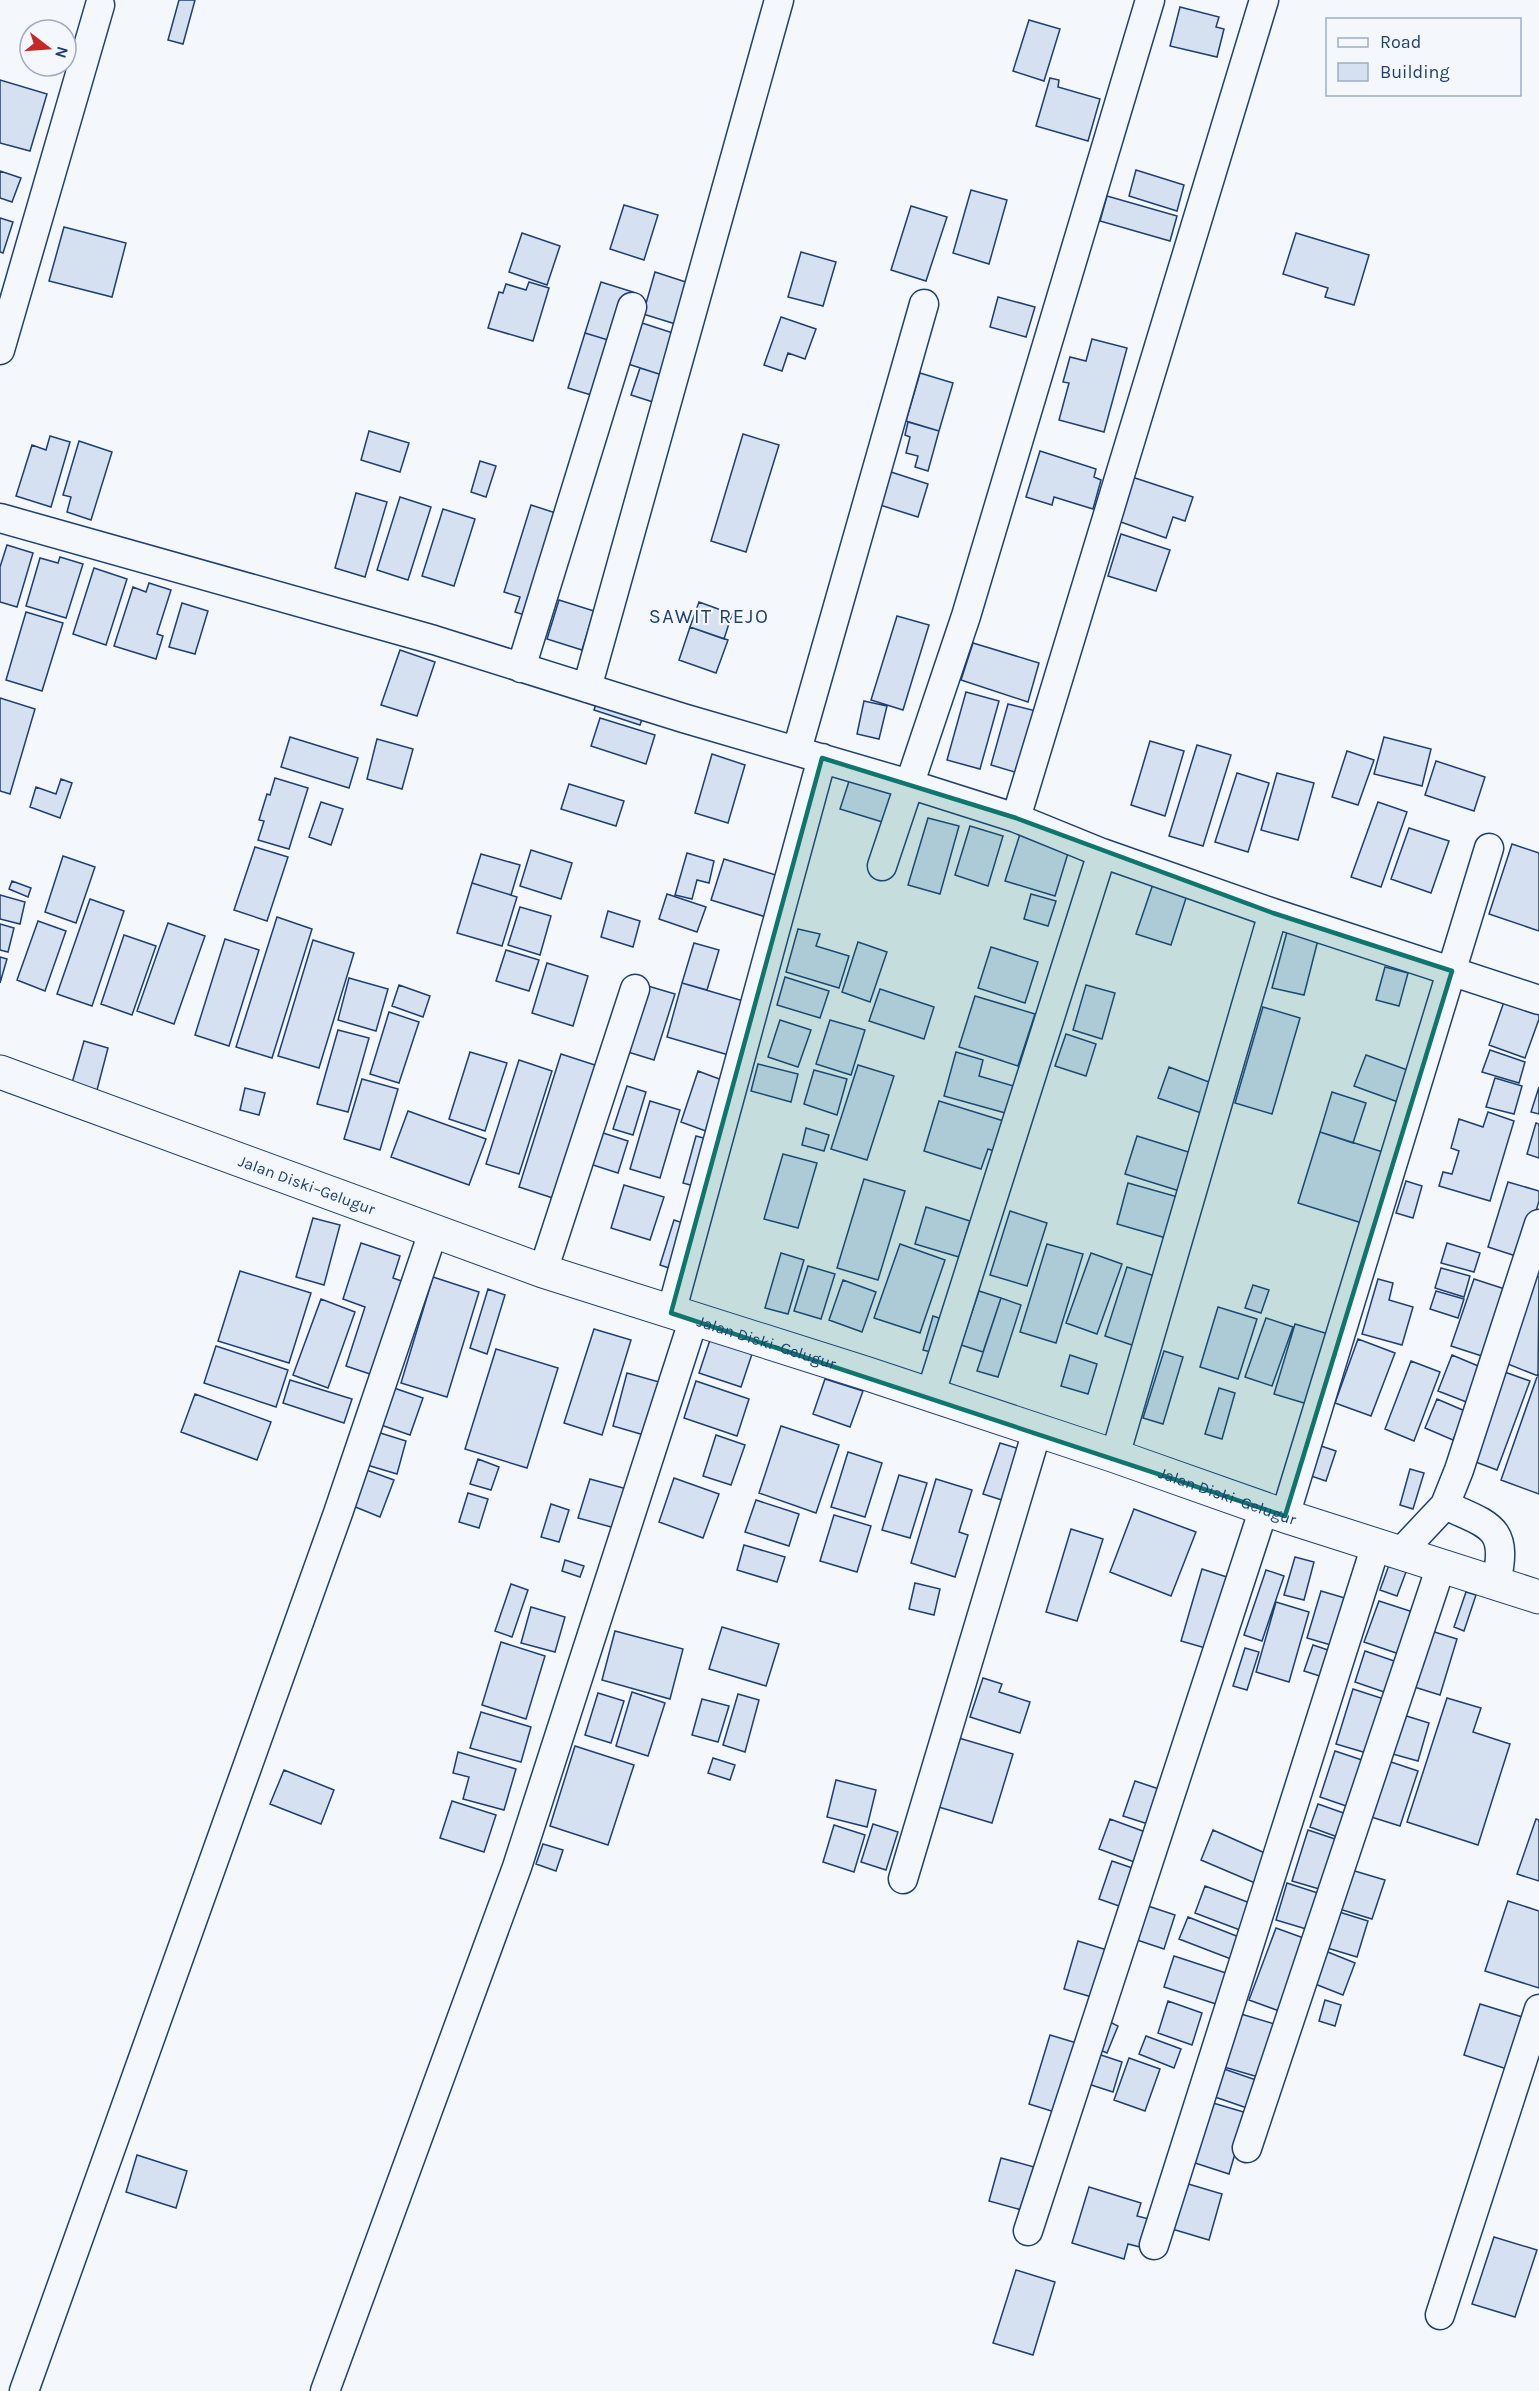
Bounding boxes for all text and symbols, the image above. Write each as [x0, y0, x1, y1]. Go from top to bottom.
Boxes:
north arrow [18, 18, 78, 78]
legend [1326, 18, 1521, 96]
text: Road [1380, 31, 1421, 53]
text: N [51, 44, 73, 61]
text: Building [1380, 61, 1450, 83]
district label: SAWIT REJO [649, 605, 769, 628]
street label: Jalan Diski–Gelugur [236, 1151, 378, 1218]
street label: Jalan Diski–Gelugur [695, 1311, 839, 1373]
street label: Jalan Diski–Gelugur [1156, 1463, 1299, 1529]

